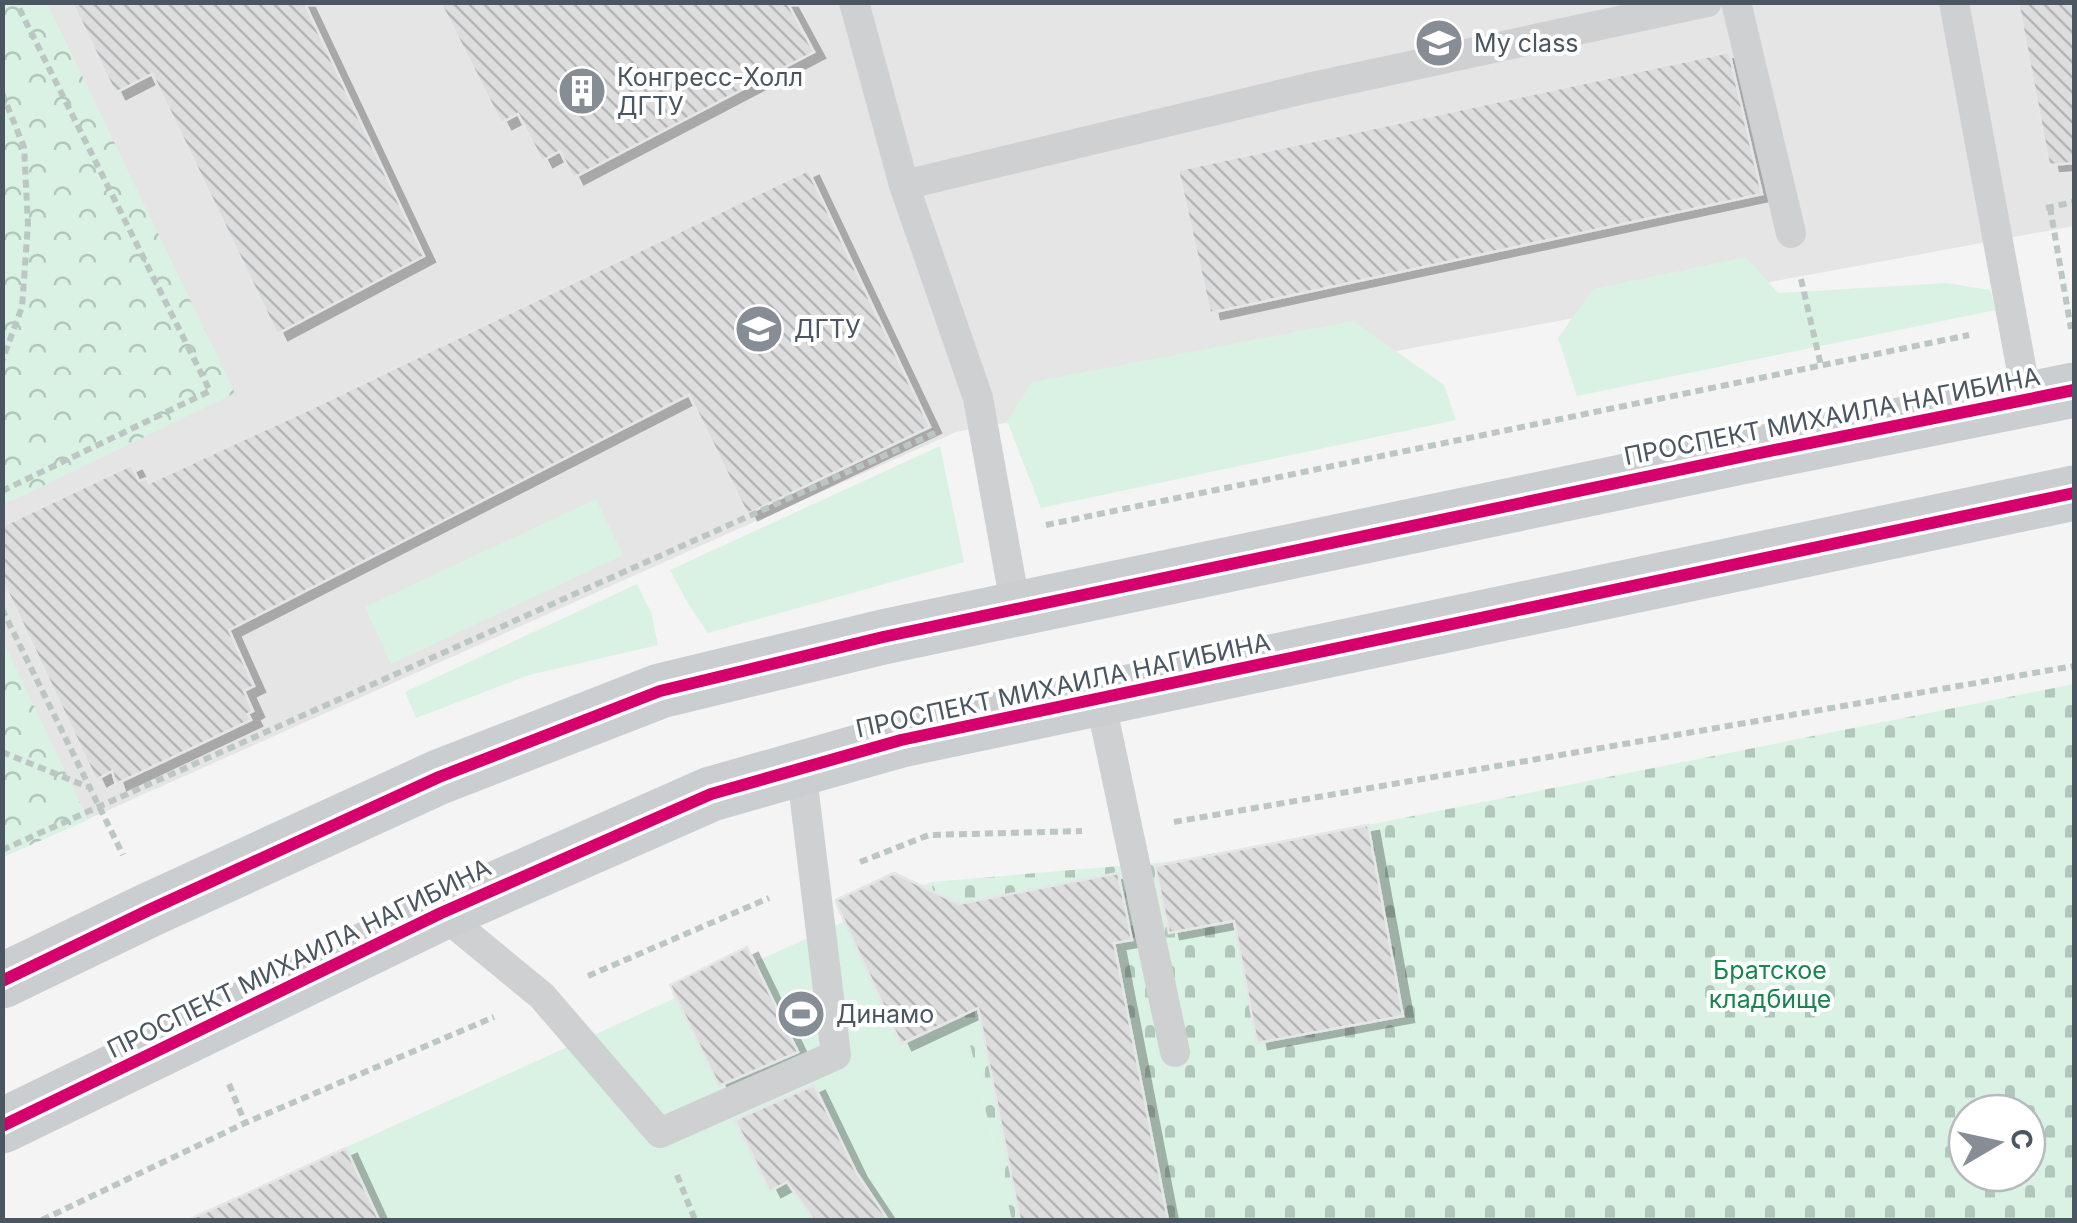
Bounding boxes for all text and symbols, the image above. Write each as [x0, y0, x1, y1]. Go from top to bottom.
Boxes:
school or university icon: My class [1413, 17, 1465, 69]
place label: My class [1474, 28, 1579, 58]
place label: Конгресс-Холл ДГТУ [617, 62, 803, 121]
building icon: Конгресс-Холл ДГТУ [556, 65, 608, 117]
school or university icon: ДГТУ [733, 303, 785, 355]
place label: ДГТУ [794, 314, 861, 344]
street label: ПРОСПЕКТ МИХАИЛА НАГИБИНА [1622, 361, 2042, 471]
street label: ПРОСПЕКТ МИХАИЛА НАГИБИНА [853, 626, 1273, 744]
street label: ПРОСПЕКТ МИХАИЛА НАГИБИНА [102, 852, 496, 1064]
park label: Братское кладбище [1709, 955, 1831, 1014]
sports icon: Динамо [775, 988, 827, 1040]
place label: Динамо [836, 999, 934, 1029]
north arrow [1947, 1093, 2047, 1193]
text: С [2003, 1126, 2040, 1152]

